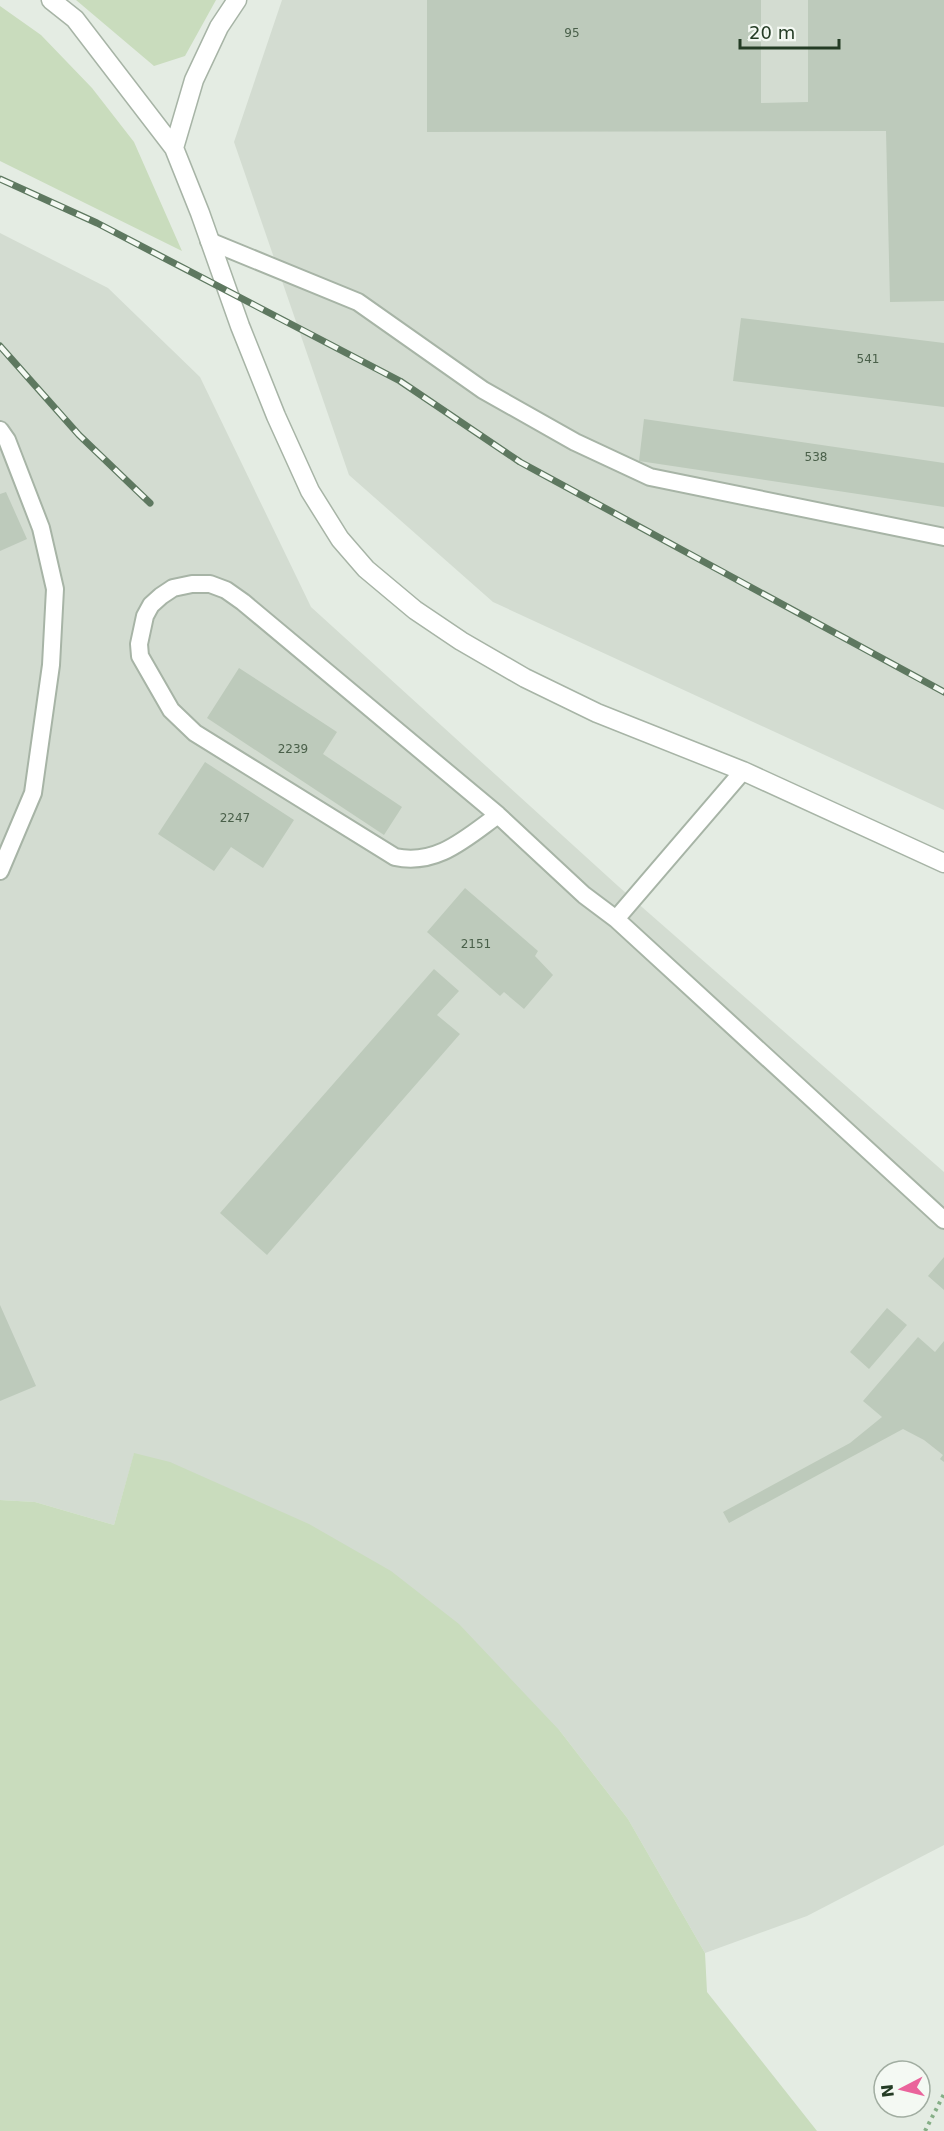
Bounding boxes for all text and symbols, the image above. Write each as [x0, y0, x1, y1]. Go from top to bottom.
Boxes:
scale bar [740, 12, 839, 50]
text: 20 m [749, 22, 795, 43]
house number: 95 [564, 26, 580, 40]
house number: 541 [857, 352, 879, 366]
house number: 538 [805, 450, 827, 464]
house number: 2239 [278, 742, 308, 756]
house number: 2247 [220, 811, 250, 825]
house number: 2151 [461, 937, 491, 951]
north arrow [872, 2059, 932, 2119]
text: N [877, 2083, 898, 2099]

